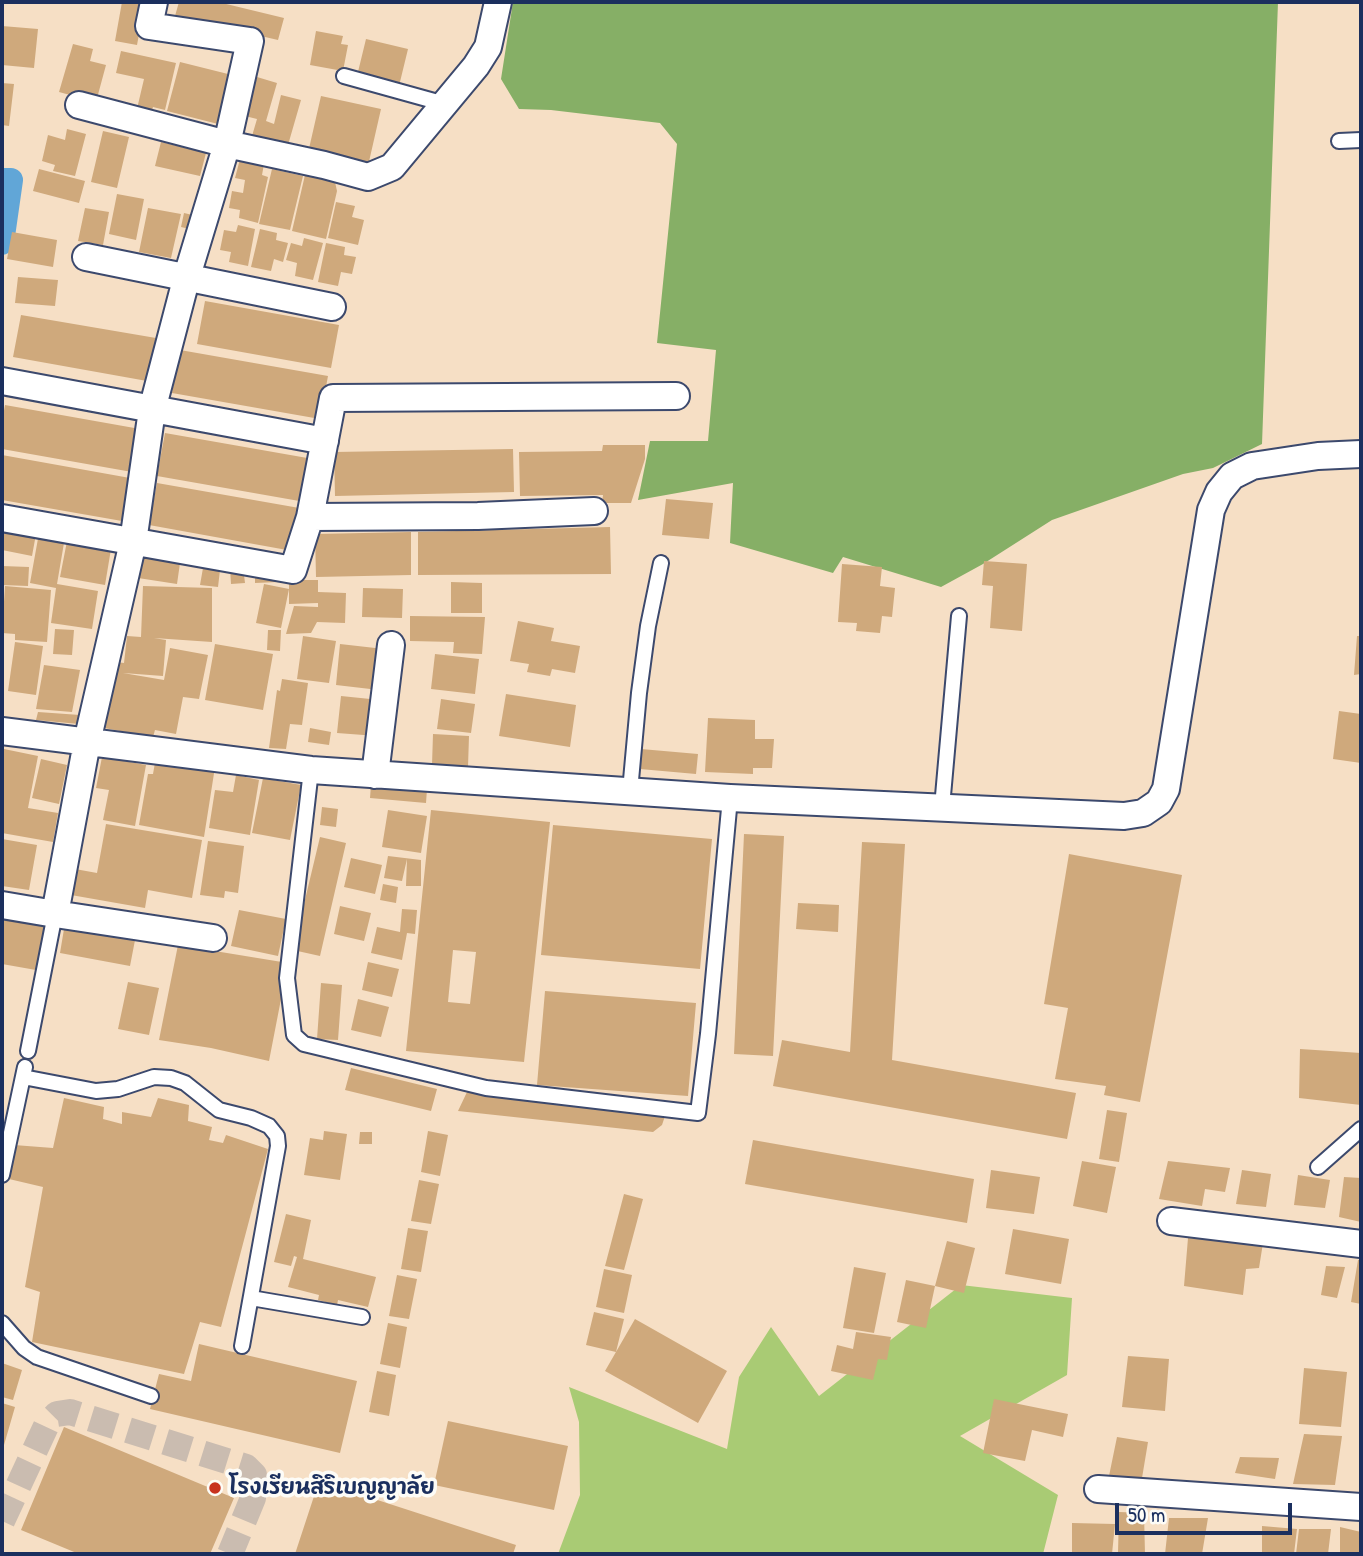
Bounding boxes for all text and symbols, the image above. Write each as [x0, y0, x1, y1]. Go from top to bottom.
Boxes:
place label: โรงเรียนสิริเบญญาลัย [229, 1475, 435, 1501]
marker: โรงเรียนสิริเบญญาลัย [207, 1480, 223, 1496]
scale bar [1118, 1490, 1295, 1534]
text: 50 m [1128, 1500, 1165, 1529]

